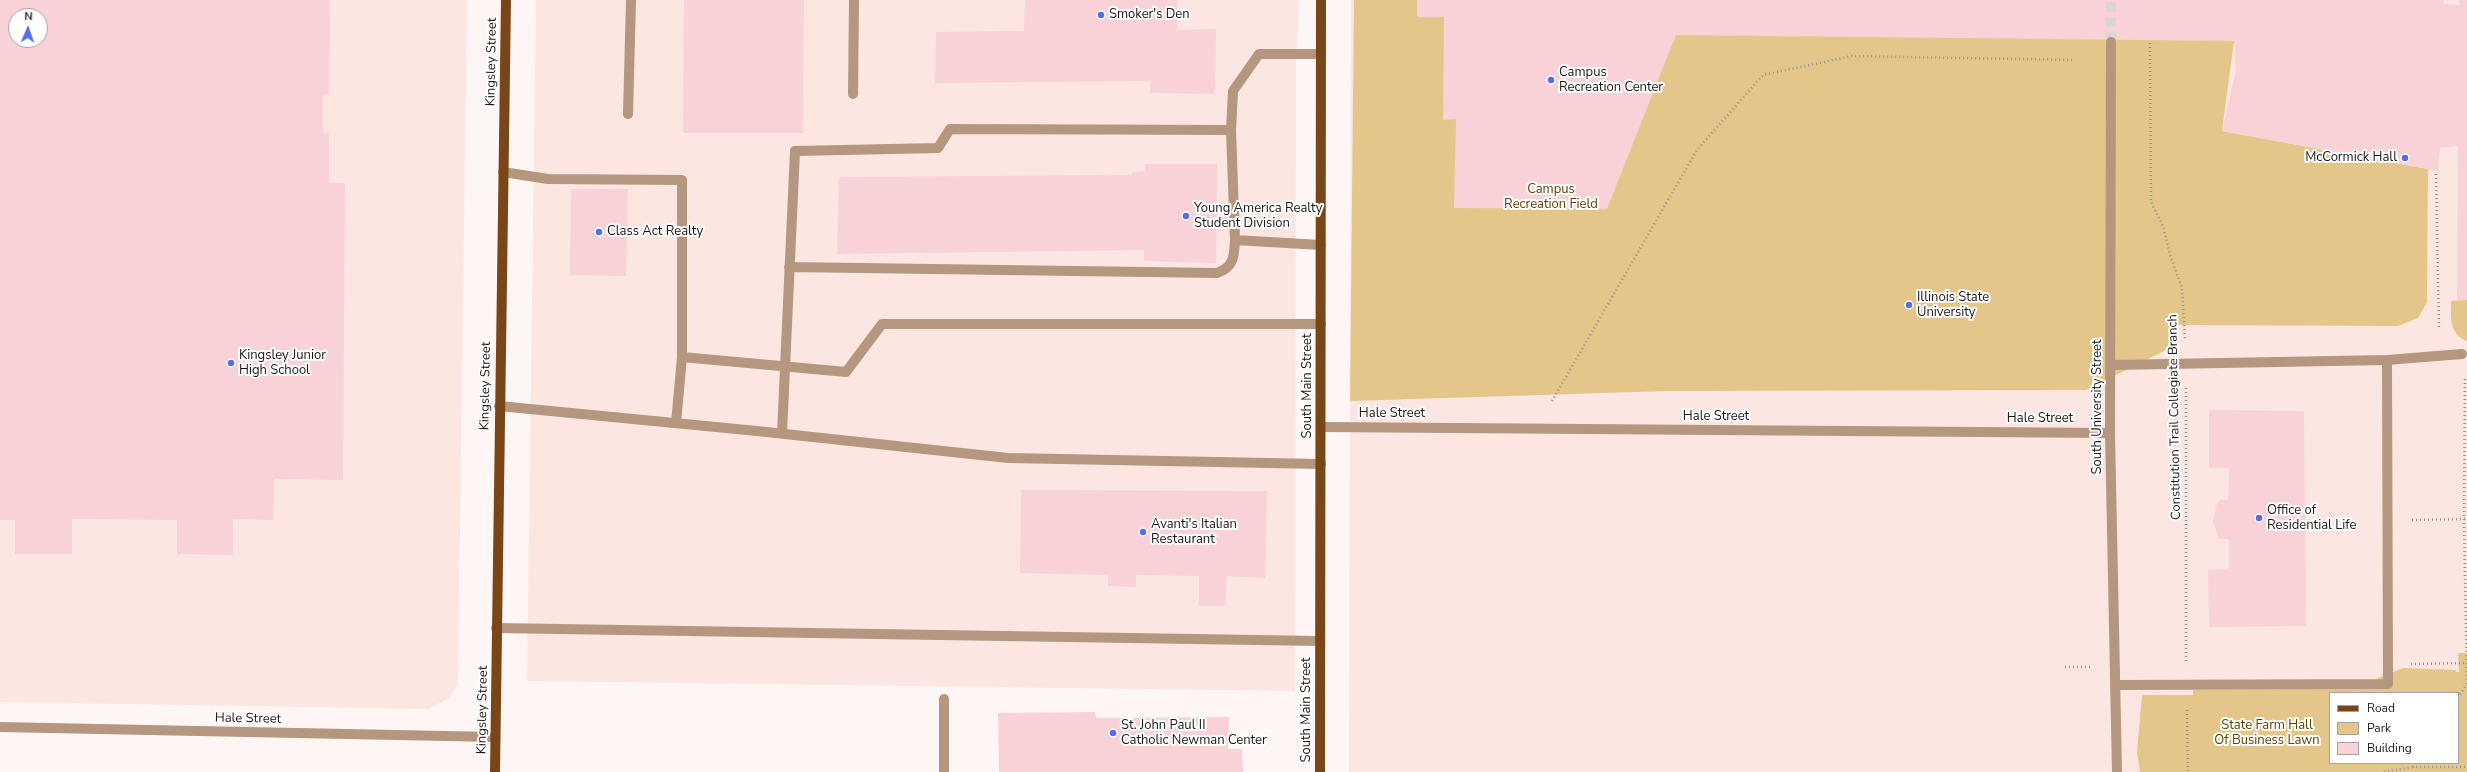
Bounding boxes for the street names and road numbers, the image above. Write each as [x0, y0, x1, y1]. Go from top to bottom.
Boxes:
street label: Kingsley Street [483, 18, 501, 106]
street label: Constitution Trail Collegiate Branch [2165, 314, 2185, 520]
street label: South Main Street [1300, 333, 1316, 439]
street label: South University Street [2090, 339, 2106, 475]
street label: Kingsley Street [477, 342, 495, 430]
street label: Hale Street [1359, 406, 1425, 422]
street label: Hale Street [1683, 409, 1749, 425]
street label: Hale Street [2007, 411, 2073, 427]
street label: South Main Street [1299, 657, 1315, 763]
street label: Kingsley Street [474, 666, 492, 754]
street label: Hale Street [215, 711, 281, 727]

